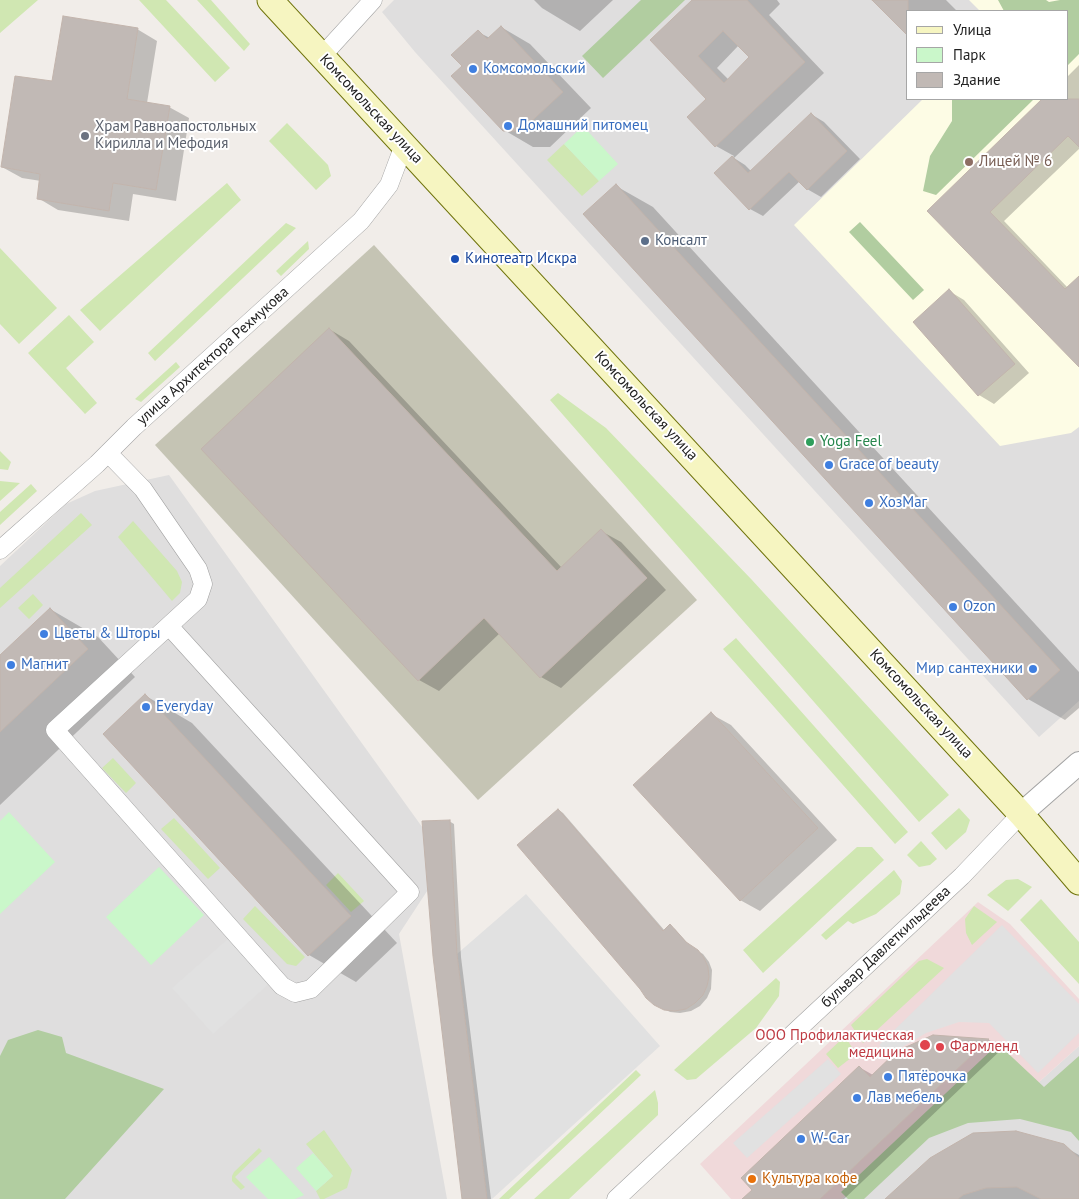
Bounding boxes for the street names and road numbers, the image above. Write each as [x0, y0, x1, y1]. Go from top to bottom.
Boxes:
street label: Комсомольская улица [316, 51, 426, 167]
street label: улица Архитектора Рехмукова [133, 283, 293, 429]
street label: Комсомольская улица [591, 348, 701, 464]
street label: Комсомольская улица [866, 646, 976, 762]
street label: бульвар Давлеткильдеева [818, 882, 954, 1012]

